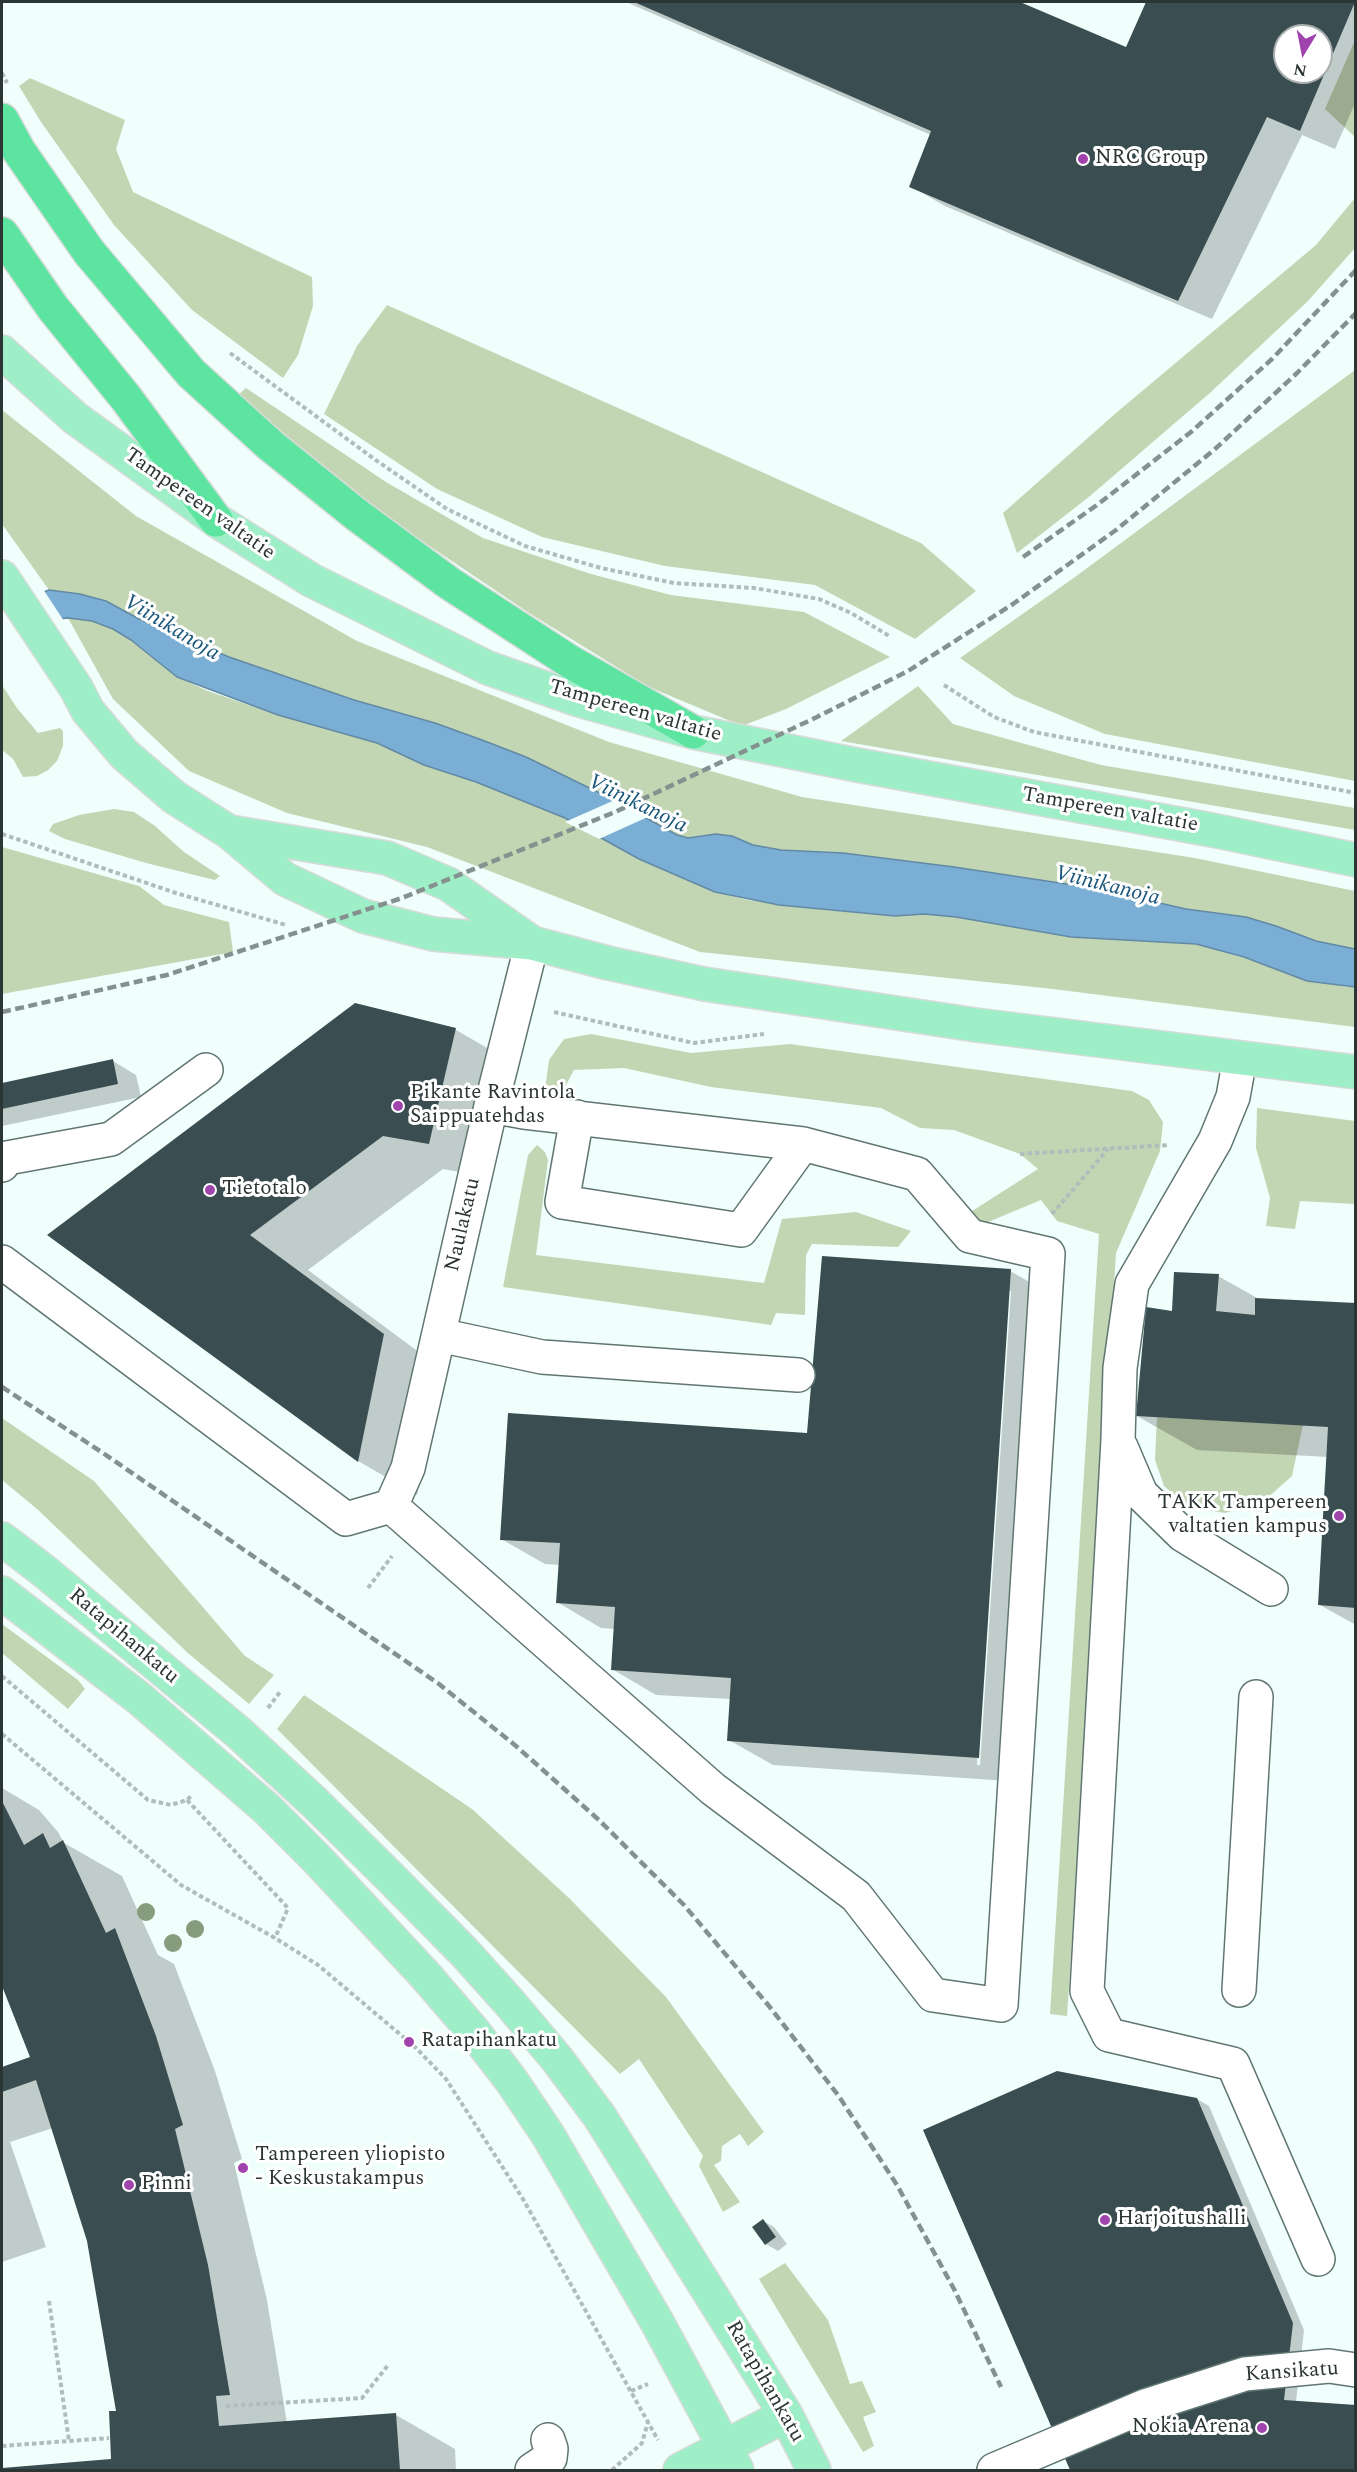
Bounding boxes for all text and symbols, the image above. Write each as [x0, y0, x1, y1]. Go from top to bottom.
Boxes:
north arrow [1273, 24, 1333, 84]
text: N [1292, 57, 1309, 83]
place label: NRC Group [1095, 146, 1205, 172]
marker: NRC Group [1076, 152, 1090, 166]
street label: Tampereen valtatie [119, 444, 279, 566]
water label: Viinikanoja [118, 590, 224, 668]
street label: Tampereen valtatie [546, 675, 724, 749]
water label: Viinikanoja [583, 770, 691, 840]
street label: Tampereen valtatie [1020, 783, 1200, 839]
water label: Viinikanoja [1052, 861, 1162, 913]
place label: Pikante Ravintola Saippuatehdas [410, 1081, 575, 1131]
marker: Pikante Ravintola Saippuatehdas [391, 1099, 405, 1113]
street label: Naulakatu [441, 1175, 487, 1275]
place label: Tietotalo [222, 1177, 307, 1203]
marker: Tietotalo [203, 1183, 217, 1197]
place label: TAKK Tampereen valtatien kampus [1158, 1491, 1327, 1541]
marker: TAKK Tampereen valtatien kampus [1332, 1509, 1346, 1523]
street label: Ratapihankatu [63, 1584, 183, 1690]
place label: Ratapihankatu [421, 2029, 557, 2055]
marker: Ratapihankatu [402, 2035, 416, 2049]
place label: Tampereen yliopisto - Keskustakampus [255, 2143, 445, 2193]
marker: Tampereen yliopisto - Keskustakampus [236, 2161, 250, 2175]
place label: Pinni [141, 2172, 192, 2198]
marker: Pinni [122, 2178, 136, 2192]
place label: Harjoitushalli [1117, 2207, 1247, 2233]
marker: Harjoitushalli [1098, 2213, 1112, 2227]
street label: Ratapihankatu [719, 2317, 809, 2447]
street label: Kansikatu [1244, 2357, 1340, 2389]
place label: Nokia Arena [1132, 2415, 1250, 2441]
marker: Nokia Arena [1255, 2421, 1269, 2435]

